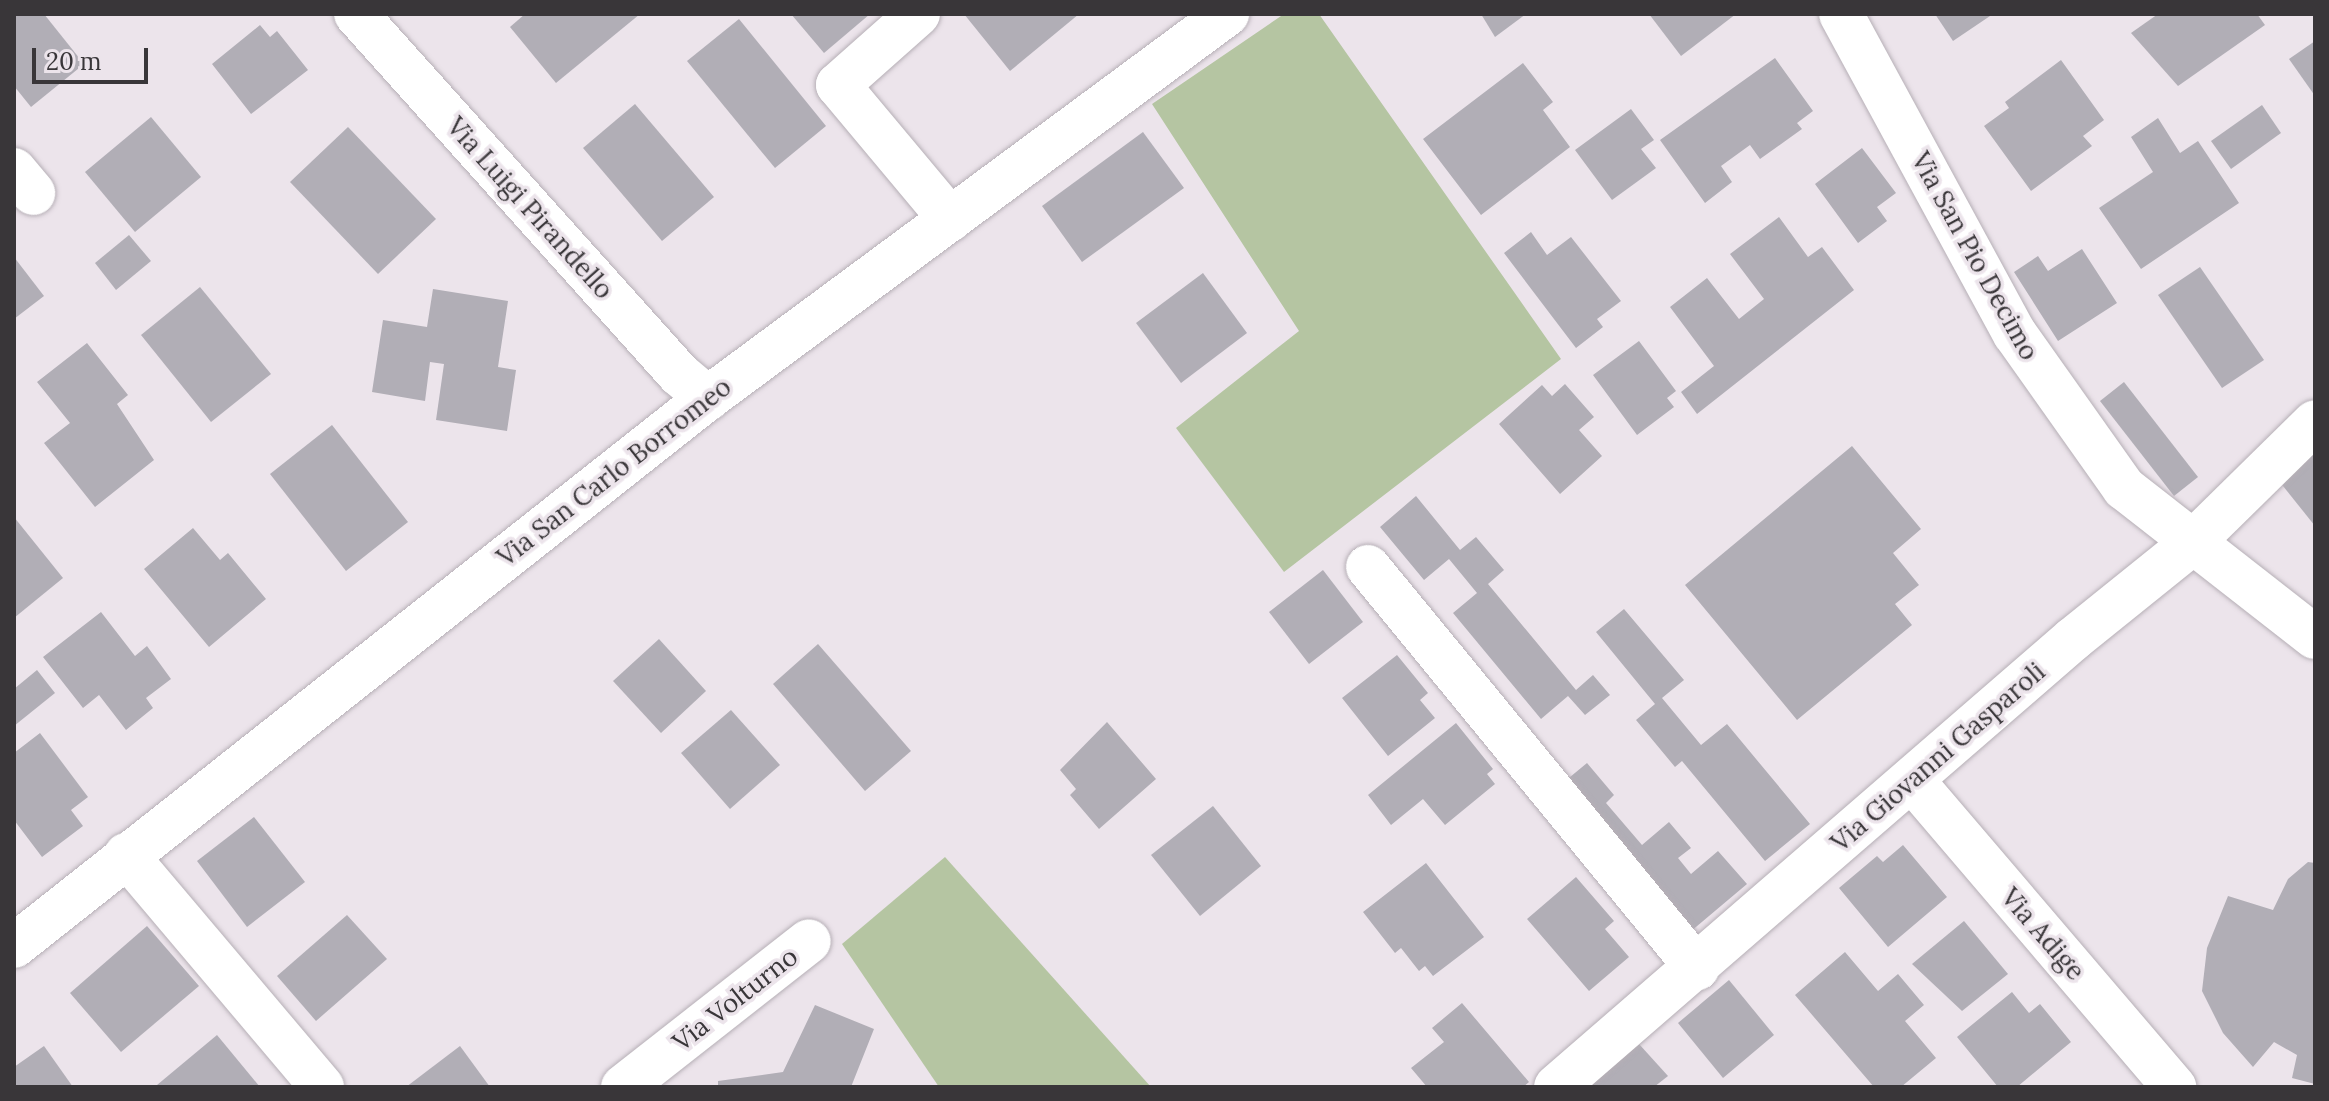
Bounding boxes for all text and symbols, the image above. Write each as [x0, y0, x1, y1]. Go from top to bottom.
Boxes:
scale bar [36, 32, 152, 82]
text: 20 m [46, 46, 102, 77]
street label: Via Luigi Pirandello [440, 111, 620, 305]
street label: Via San Pio Decimo [1905, 147, 2045, 365]
street label: Via San Carlo Borromeo [491, 371, 737, 573]
street label: Via Giovanni Gasparoli [1825, 656, 2051, 858]
street label: Via Adige [1995, 882, 2091, 986]
street label: Via Volturno [666, 940, 804, 1058]

